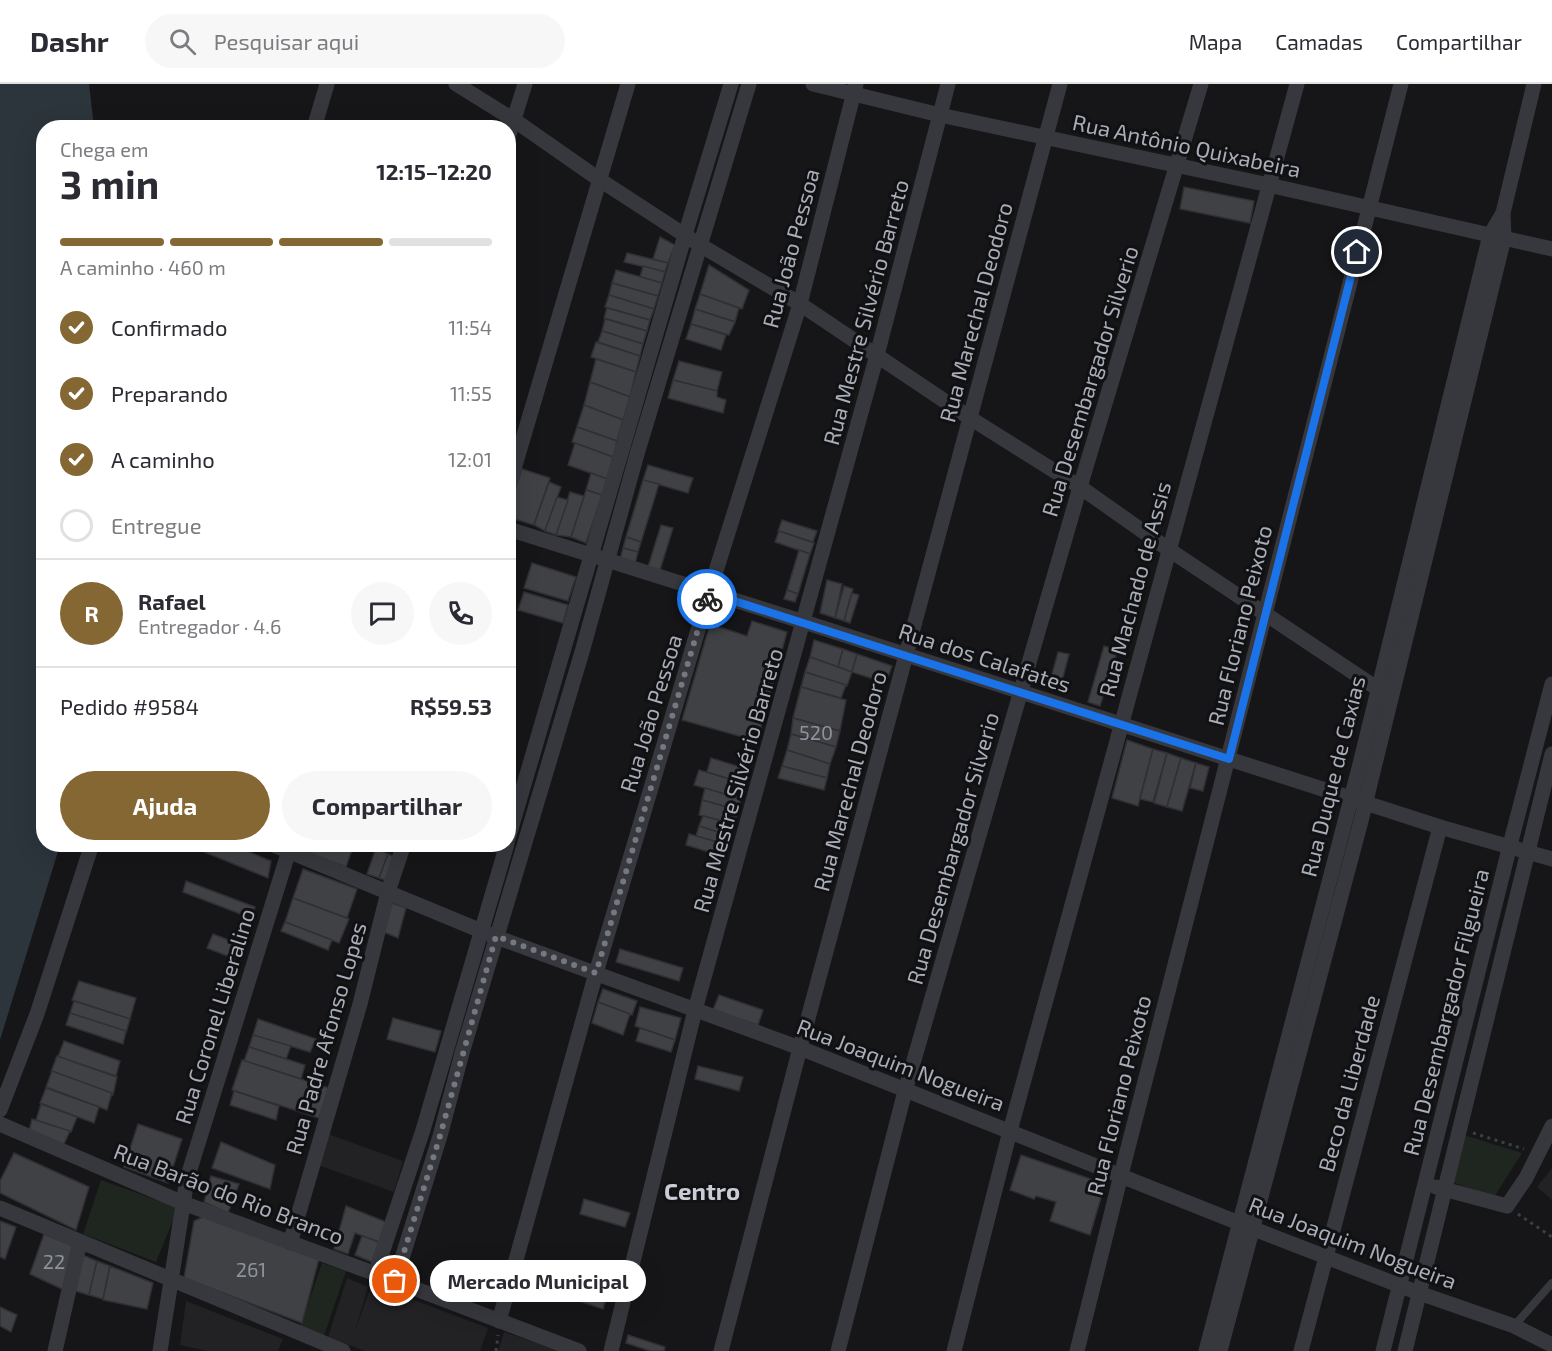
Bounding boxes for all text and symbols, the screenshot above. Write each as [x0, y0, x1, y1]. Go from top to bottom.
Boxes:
search box [145, 14, 565, 68]
text: Dashr [30, 24, 109, 58]
icon: search [166, 25, 199, 58]
text: Pesquisar aqui [214, 28, 359, 54]
text: Mapa [1189, 29, 1242, 54]
text: Camadas [1275, 29, 1363, 54]
text: Compartilhar [1396, 29, 1522, 54]
street label: Rua Antônio Quixabeira [1070, 108, 1304, 183]
text: Chega em [60, 137, 149, 161]
text: 12:15–12:20 [376, 158, 492, 184]
text: 3 min [60, 160, 159, 207]
street label: Rua João Pessoa [756, 166, 824, 330]
street label: Rua Mestre Silvério Barreto [817, 176, 913, 448]
street label: Rua Marechal Deodoro [933, 199, 1017, 425]
pin [1331, 226, 1382, 277]
icon: home [1340, 235, 1373, 268]
street label: Rua Desembargador Silverio [1035, 242, 1143, 520]
text: A caminho · 460 m [60, 255, 226, 279]
icon: check [60, 311, 93, 344]
text: Confirmado [111, 314, 227, 340]
text: 11:54 [448, 315, 492, 339]
icon: check [60, 377, 93, 410]
text: Preparando [111, 380, 228, 406]
text: 11:55 [450, 381, 492, 405]
icon: check [60, 443, 93, 476]
text: A caminho [111, 446, 215, 472]
text: 12:01 [448, 447, 492, 471]
street label: Rua Machado de Assis [1093, 479, 1175, 699]
text: Entregue [111, 512, 201, 538]
street label: Rua Floriano Peixoto [1202, 522, 1276, 728]
courier [677, 569, 737, 629]
button: chat [351, 582, 414, 645]
button: phone [429, 582, 492, 645]
icon: bike [691, 583, 724, 616]
text: Rafael [138, 588, 206, 614]
text: R [84, 600, 99, 626]
text: Entregador · 4.6 [138, 614, 281, 638]
street label: Rua dos Calafates [896, 617, 1074, 697]
street label: Rua João Pessoa [614, 631, 686, 795]
street label: Rua Mestre Silvério Barreto [687, 645, 787, 915]
street label: Rua Marechal Deodoro [807, 668, 891, 894]
street label: Rua Duque de Caxias [1294, 673, 1370, 879]
text: Pedido #9584 [60, 693, 199, 719]
text: R$59.53 [410, 693, 492, 719]
street label: Rua Desembargador Silverio [901, 709, 1003, 987]
house number: 520 [799, 720, 833, 744]
button: Ajuda [60, 771, 270, 840]
button: Compartilhar [282, 771, 492, 840]
street label: Rua Desembargador Filgueira [1397, 866, 1493, 1158]
street label: Rua Coronel Liberalino [169, 905, 259, 1127]
street label: Rua Padre Afonso Lopes [279, 919, 371, 1157]
street label: Rua Floriano Peixoto [1081, 992, 1155, 1198]
street label: Beco da Liberdade [1312, 992, 1384, 1174]
street label: Rua Joaquim Nogueira [793, 1012, 1009, 1116]
street label: Rua Barão do Rio Branco [110, 1137, 348, 1249]
district label: Centro [664, 1176, 740, 1205]
street label: Rua Joaquim Nogueira [1245, 1190, 1461, 1294]
house number: 22 [43, 1249, 65, 1273]
pin [369, 1255, 420, 1306]
house number: 261 [236, 1257, 266, 1281]
callout: Mercado Municipal [431, 1260, 647, 1302]
icon: bag [378, 1264, 411, 1297]
text: Mercado Municipal [448, 1269, 628, 1293]

